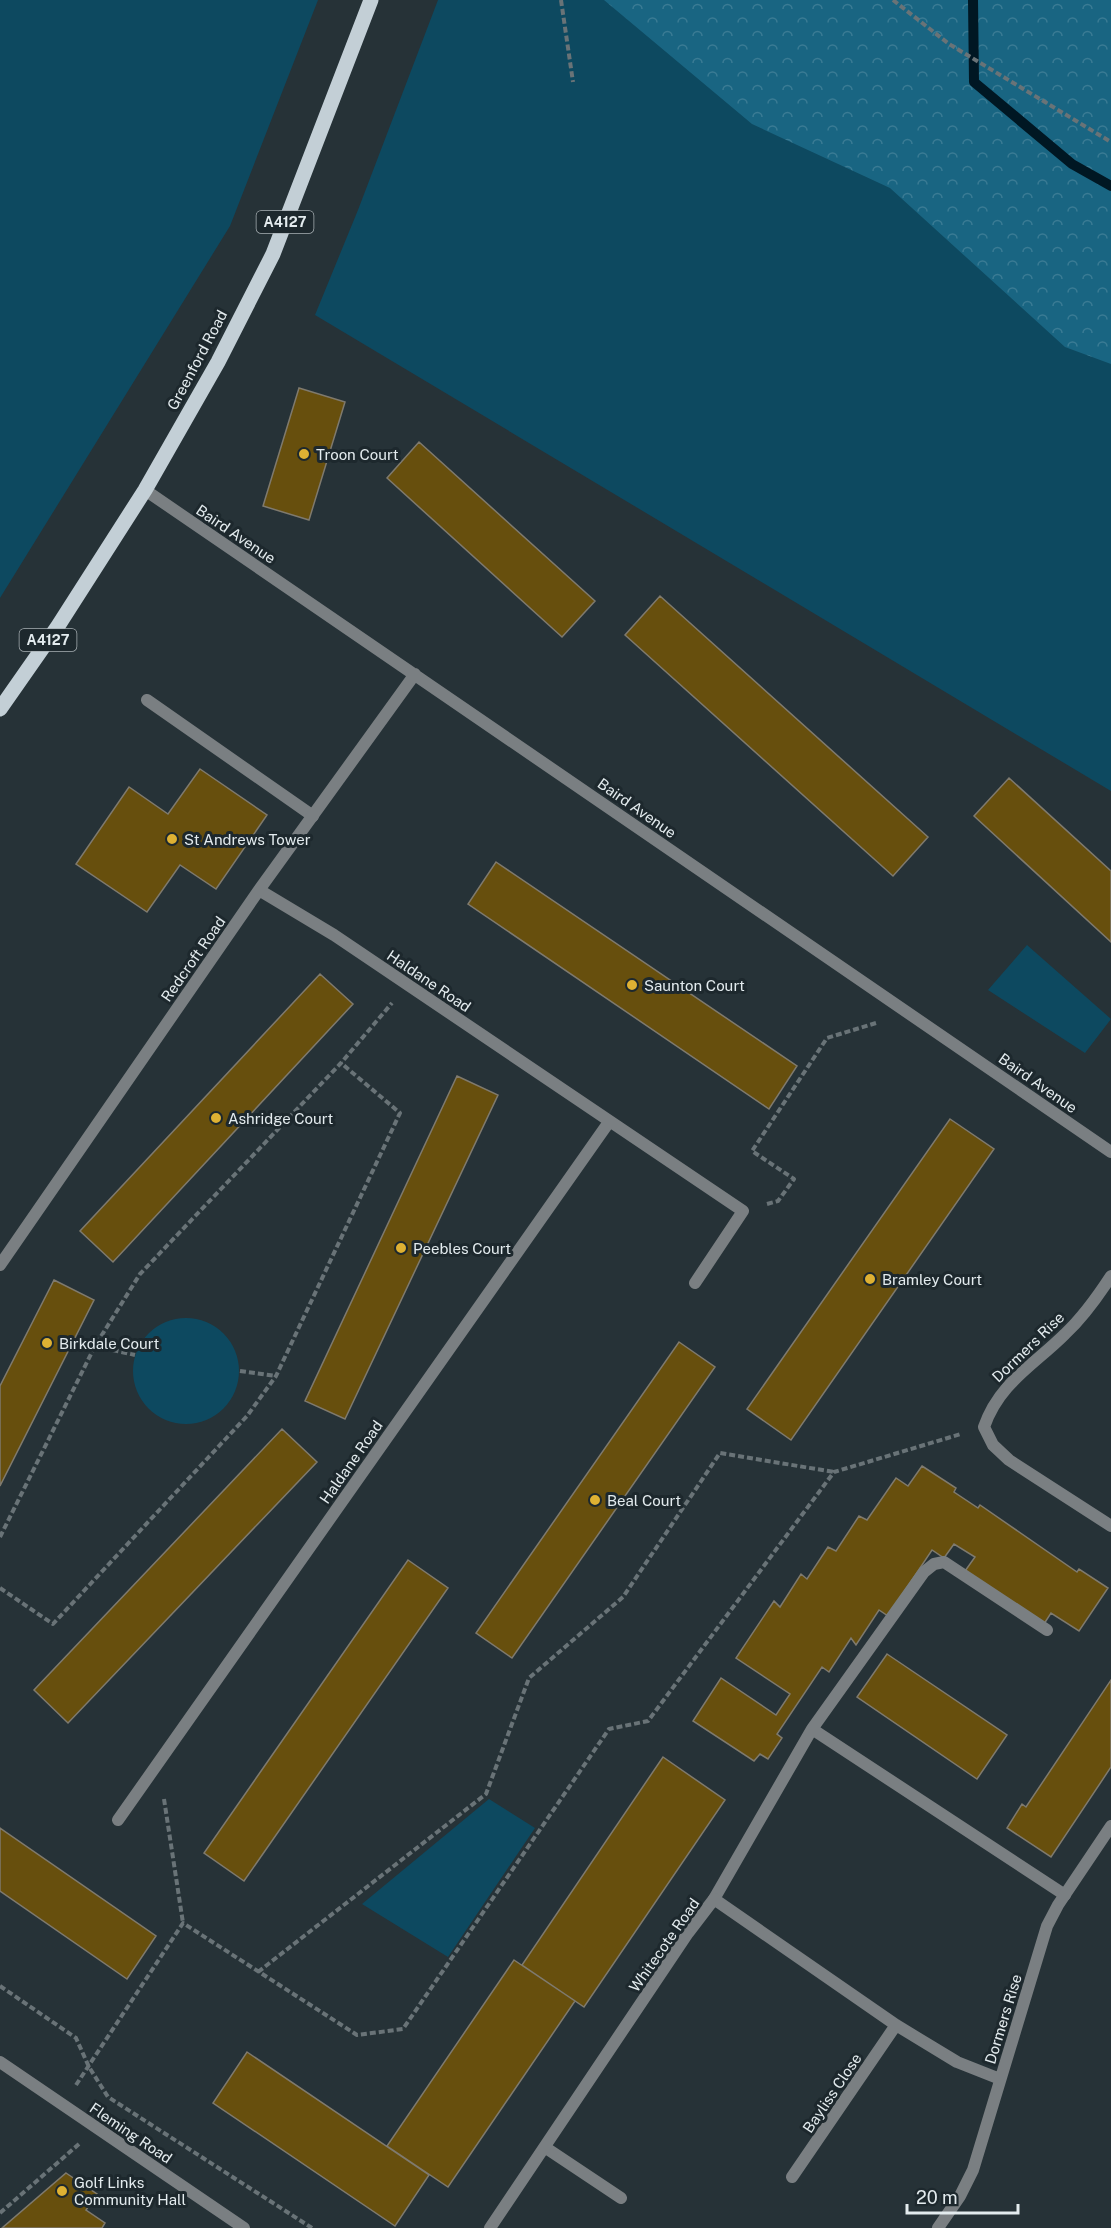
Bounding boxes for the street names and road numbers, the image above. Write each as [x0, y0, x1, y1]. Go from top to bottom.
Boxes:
road number: A4127 [256, 211, 314, 233]
street label: Greenford Road [164, 307, 230, 413]
street label: Baird Avenue [193, 501, 279, 567]
road number: A4127 [20, 629, 76, 651]
street label: Baird Avenue [594, 775, 680, 841]
street label: Redcroft Road [157, 913, 229, 1005]
street label: Haldane Road [384, 947, 474, 1015]
street label: Baird Avenue [995, 1050, 1081, 1116]
street label: Dormers Rise [989, 1309, 1067, 1385]
street label: Haldane Road [316, 1417, 386, 1507]
street label: Whitecote Road [625, 1895, 703, 1995]
street label: Dormers Rise [981, 1972, 1025, 2066]
street label: Bayliss Close [799, 2050, 865, 2136]
street label: Fleming Road [87, 2099, 175, 2167]

